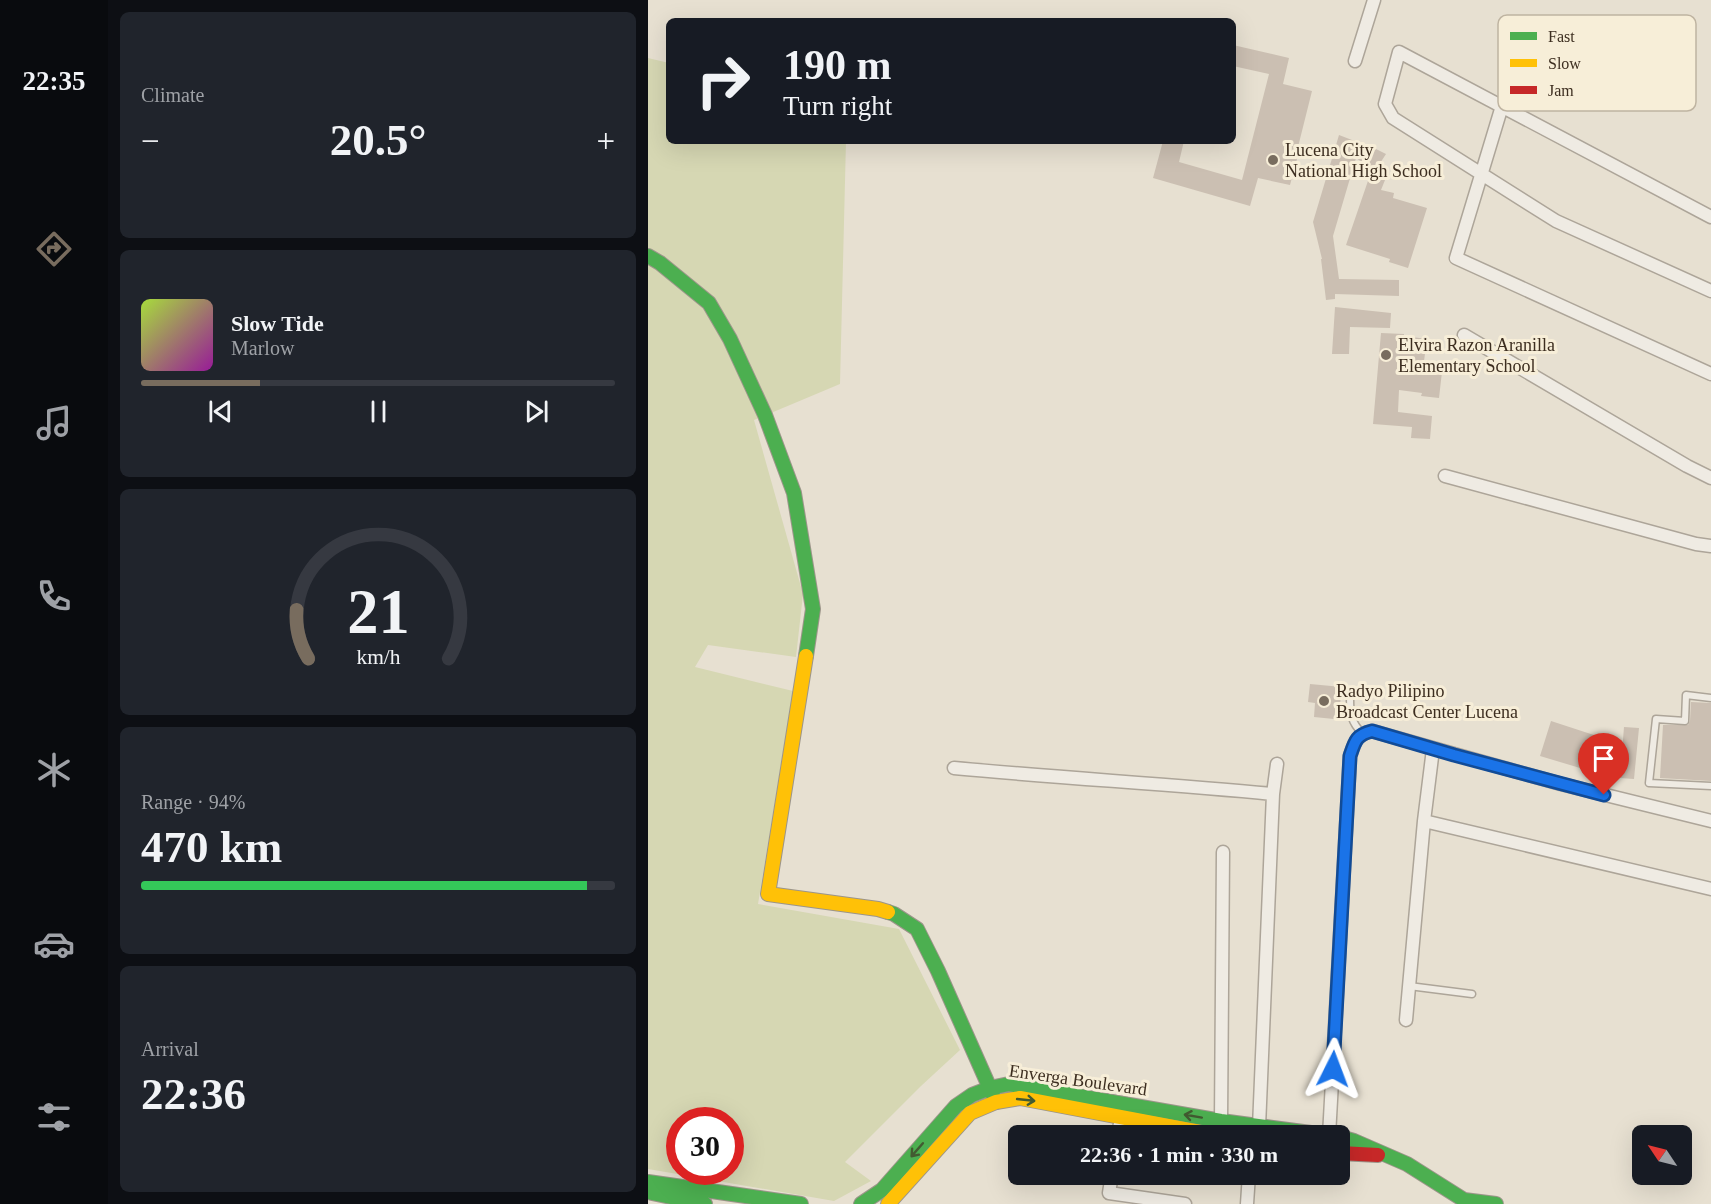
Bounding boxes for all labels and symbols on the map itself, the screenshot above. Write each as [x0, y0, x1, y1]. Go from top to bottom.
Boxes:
legend [1498, 15, 1696, 111]
text: Fast [1548, 28, 1575, 45]
text: Slow [1548, 55, 1581, 72]
text: Jam [1548, 82, 1574, 99]
place label: Lucena City National High School [1285, 140, 1442, 181]
marker: Lucena City National High School [1266, 153, 1280, 167]
place label: Elvira Razon Aranilla Elementary School [1398, 335, 1555, 376]
marker: Elvira Razon Aranilla Elementary School [1379, 348, 1393, 362]
place label: Radyo Pilipino Broadcast Center Lucena [1336, 681, 1518, 722]
marker: Radyo Pilipino Broadcast Center Lucena [1317, 694, 1331, 708]
pin [1578, 733, 1629, 795]
position arrow [1301, 1037, 1365, 1101]
street label: Enverga Boulevard [1008, 1060, 1148, 1100]
one-way arrow [1015, 1095, 1035, 1106]
speed limit sign: 30 [666, 1107, 744, 1185]
one-way arrow [1184, 1110, 1203, 1121]
north arrow [1632, 1125, 1692, 1185]
one-way arrow [910, 1142, 924, 1157]

